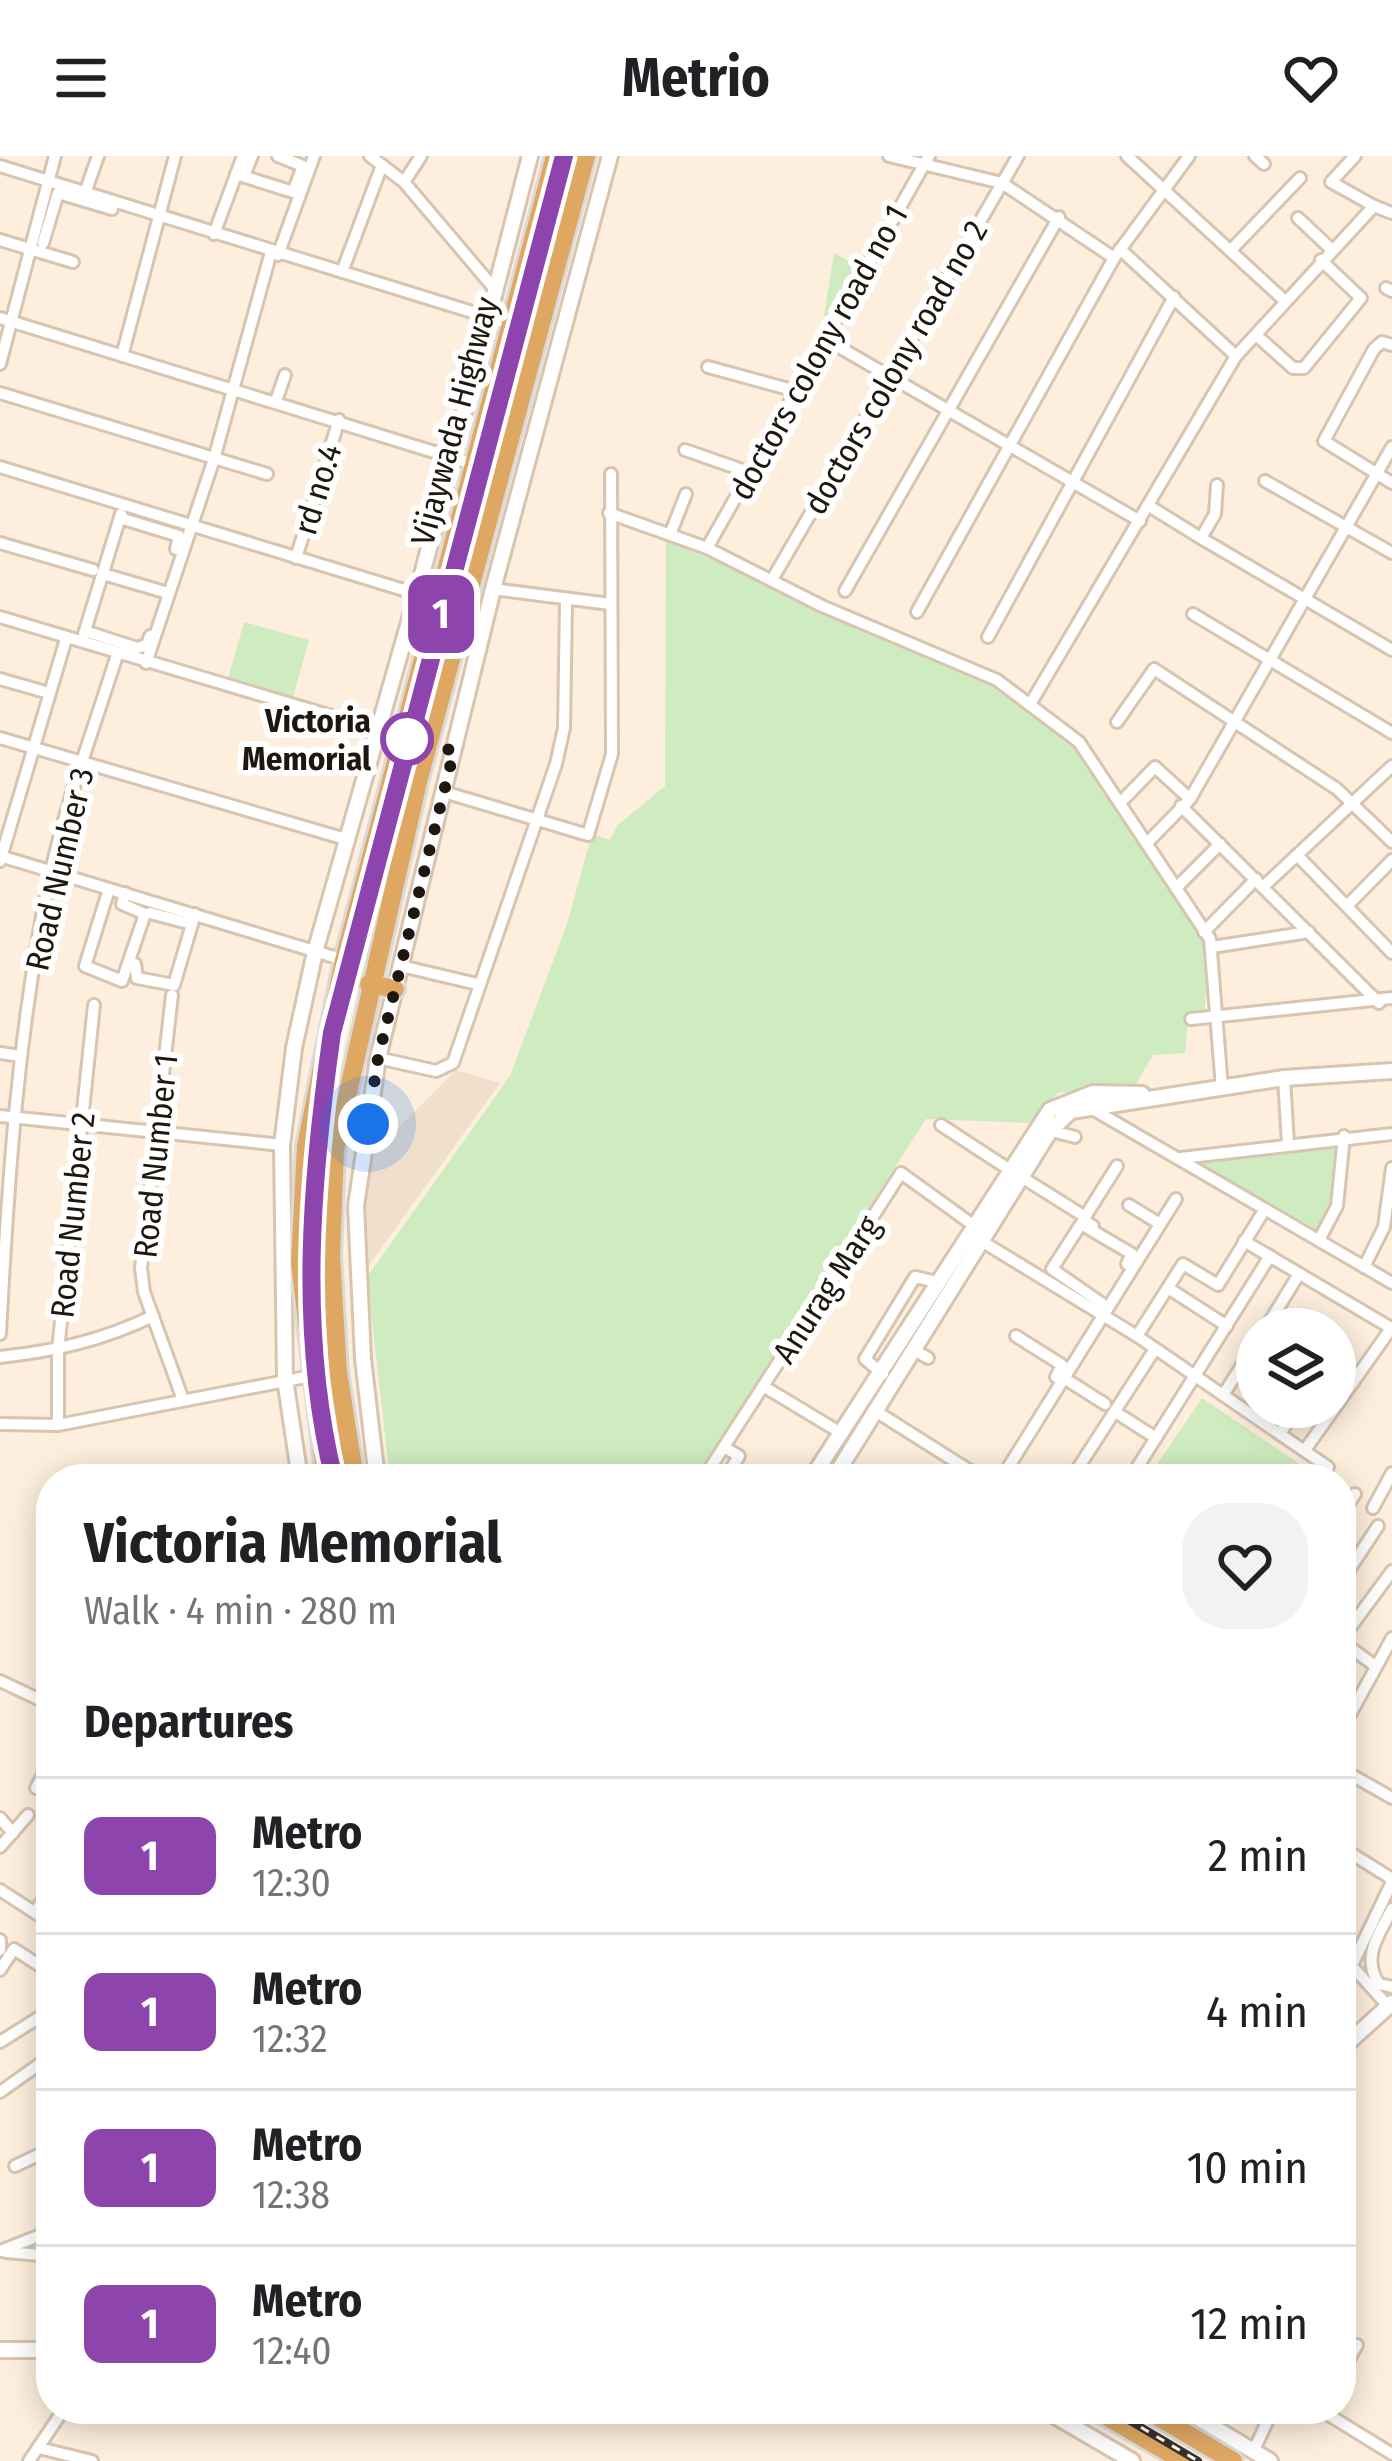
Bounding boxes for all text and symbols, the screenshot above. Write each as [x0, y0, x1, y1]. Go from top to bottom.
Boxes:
icon: menu [48, 45, 114, 111]
icon: heart [1278, 45, 1344, 111]
text: Metrio [622, 46, 770, 110]
street label: doctors colony road no 1 [721, 198, 917, 507]
street label: doctors colony road no 2 [795, 214, 996, 521]
street label: Vijaywada Highway [403, 292, 507, 550]
street label: rd no.4 [285, 439, 351, 539]
line badge: 1 [402, 575, 480, 653]
text: 1 [432, 589, 450, 639]
place label: Victoria Memorial [242, 701, 372, 779]
marker: Victoria Memorial [382, 714, 432, 764]
street label: Road Number 3 [17, 764, 103, 975]
street label: Road Number 1 [125, 1052, 187, 1260]
your location [338, 1094, 398, 1154]
street label: Road Number 2 [42, 1110, 104, 1320]
street label: Anurag Marg [764, 1208, 890, 1371]
map controls [1236, 1308, 1356, 1428]
button: layers [1236, 1308, 1356, 1428]
button: heart [1182, 1503, 1308, 1629]
text: Victoria Memorial [84, 1509, 502, 1577]
text: Walk · 4 min · 280 m [84, 1588, 397, 1634]
text: Departures [84, 1695, 293, 1749]
text: Metro [252, 1806, 362, 1860]
text: 2 min [1208, 1829, 1308, 1883]
text: 1 [141, 1831, 159, 1881]
text: 12:30 [252, 1860, 331, 1906]
text: Metro [252, 1962, 362, 2016]
text: 4 min [1206, 1985, 1308, 2039]
text: 1 [141, 1987, 159, 2037]
text: 12:32 [252, 2016, 328, 2062]
text: Metro [252, 2118, 362, 2172]
text: 10 min [1187, 2141, 1308, 2195]
text: 1 [141, 2143, 159, 2193]
text: 12:38 [252, 2172, 330, 2218]
text: Metro [252, 2274, 362, 2328]
text: 12 min [1190, 2297, 1308, 2351]
text: 1 [141, 2299, 159, 2349]
text: 12:40 [252, 2328, 332, 2374]

